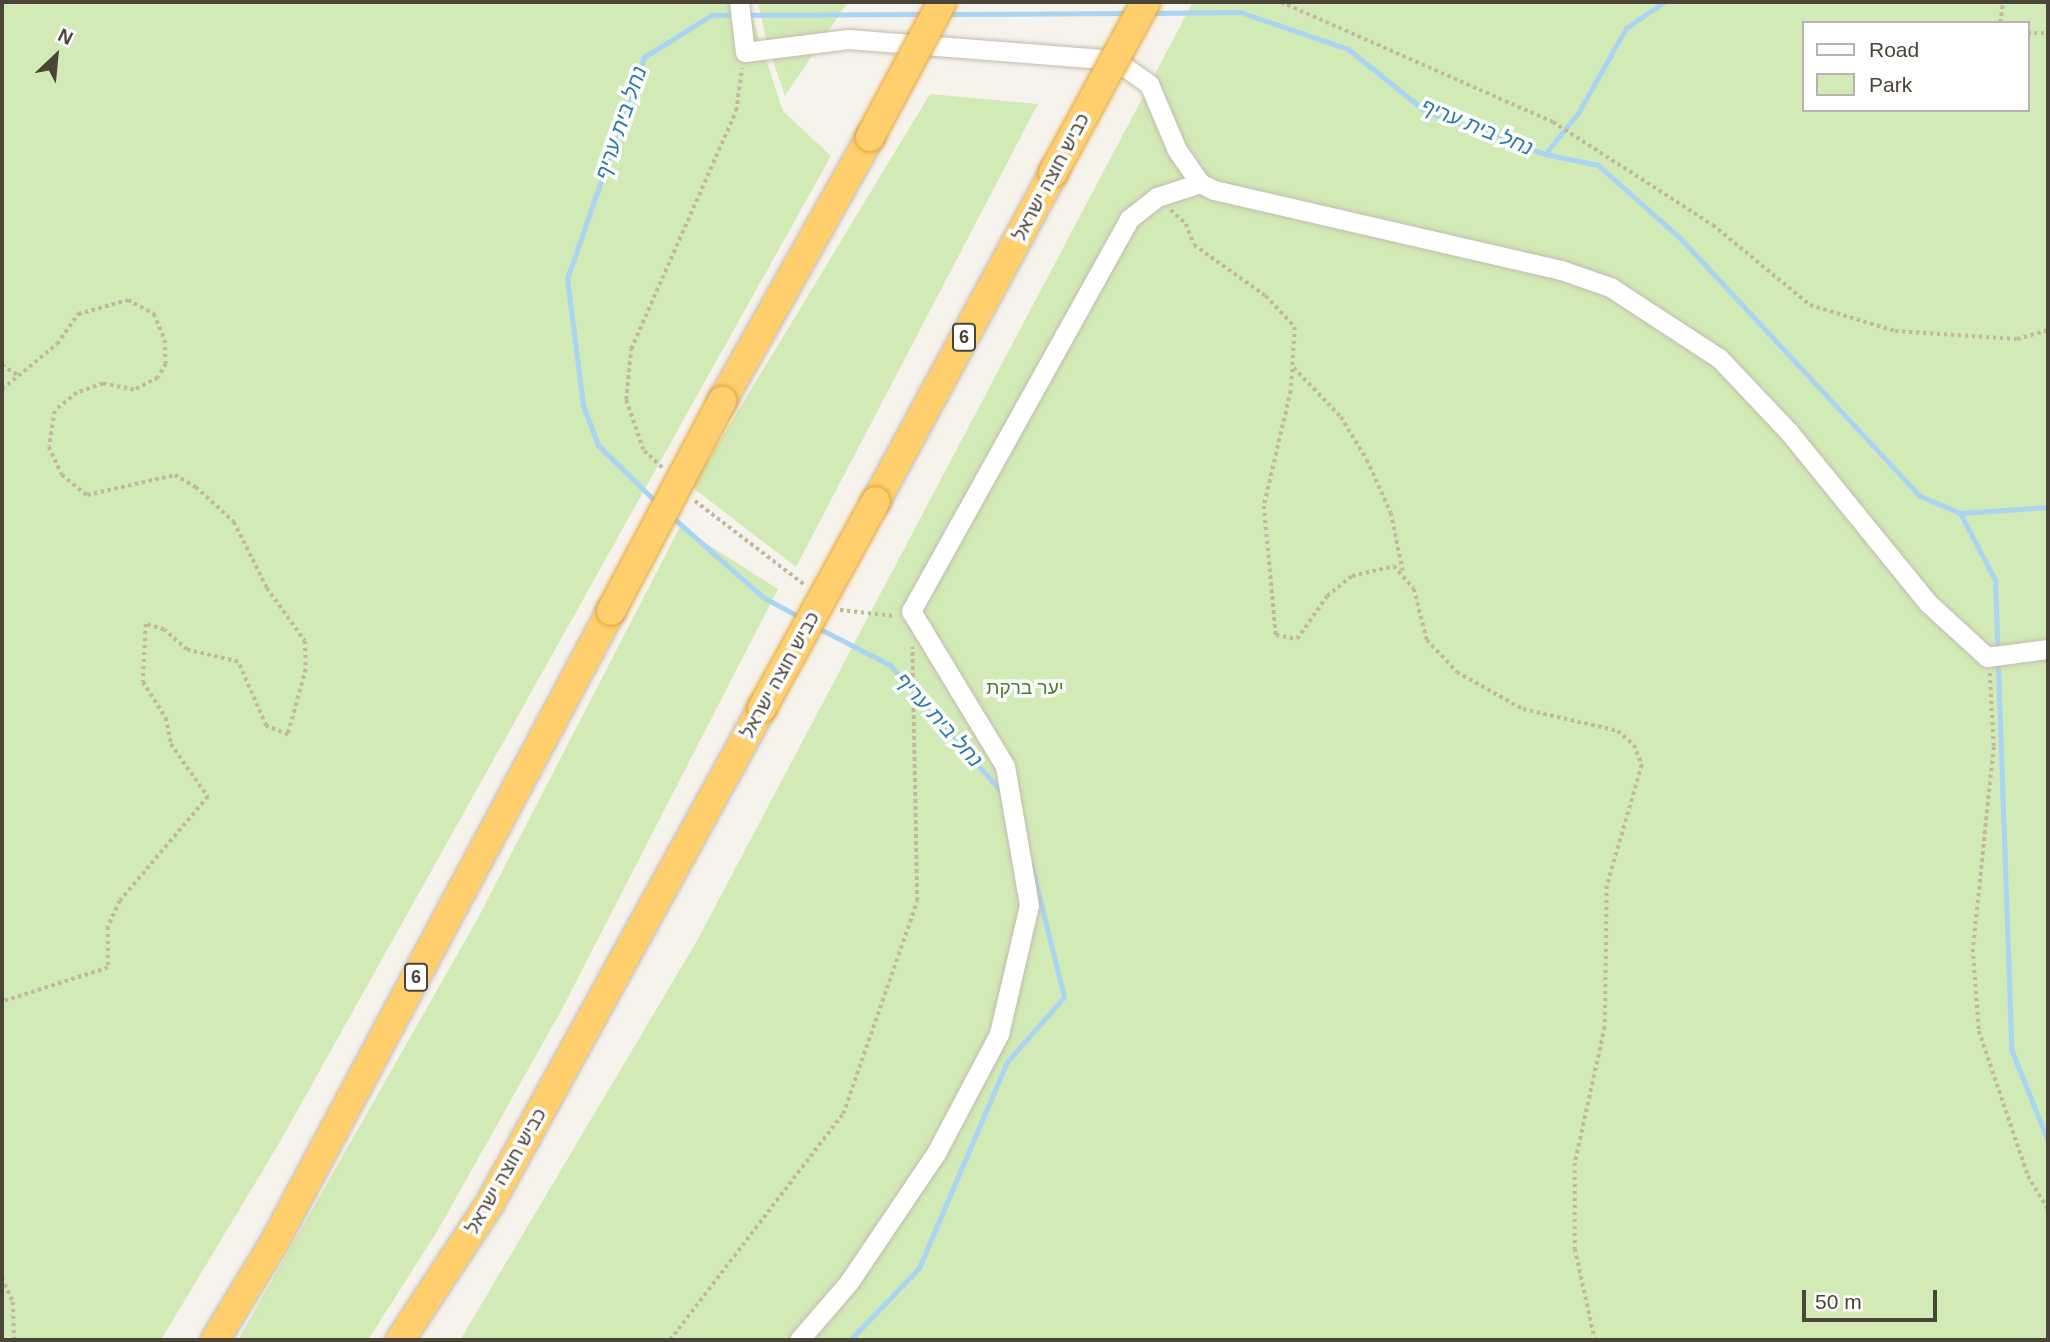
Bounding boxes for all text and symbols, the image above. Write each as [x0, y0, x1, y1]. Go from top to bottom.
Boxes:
north arrow [21, 21, 91, 91]
legend [1801, 21, 2029, 112]
text: N [55, 24, 76, 49]
text: Road [1869, 38, 1919, 61]
water label: נחל בית עריף [590, 63, 652, 183]
text: Park [1869, 73, 1912, 96]
water label: נחל בית עריף [1417, 93, 1537, 161]
street label: כביש חוצה ישראל [1008, 109, 1094, 245]
road number: 6 [952, 323, 976, 352]
street label: כביש חוצה ישראל [736, 608, 824, 742]
water label: נחל בית עריף [890, 668, 988, 772]
park label: יער ברקת [986, 677, 1064, 699]
road number: 6 [404, 962, 428, 992]
street label: כביש חוצה ישראל [461, 1104, 551, 1238]
scale bar [1805, 1276, 1940, 1320]
text: 50 m [1815, 1290, 1862, 1313]

